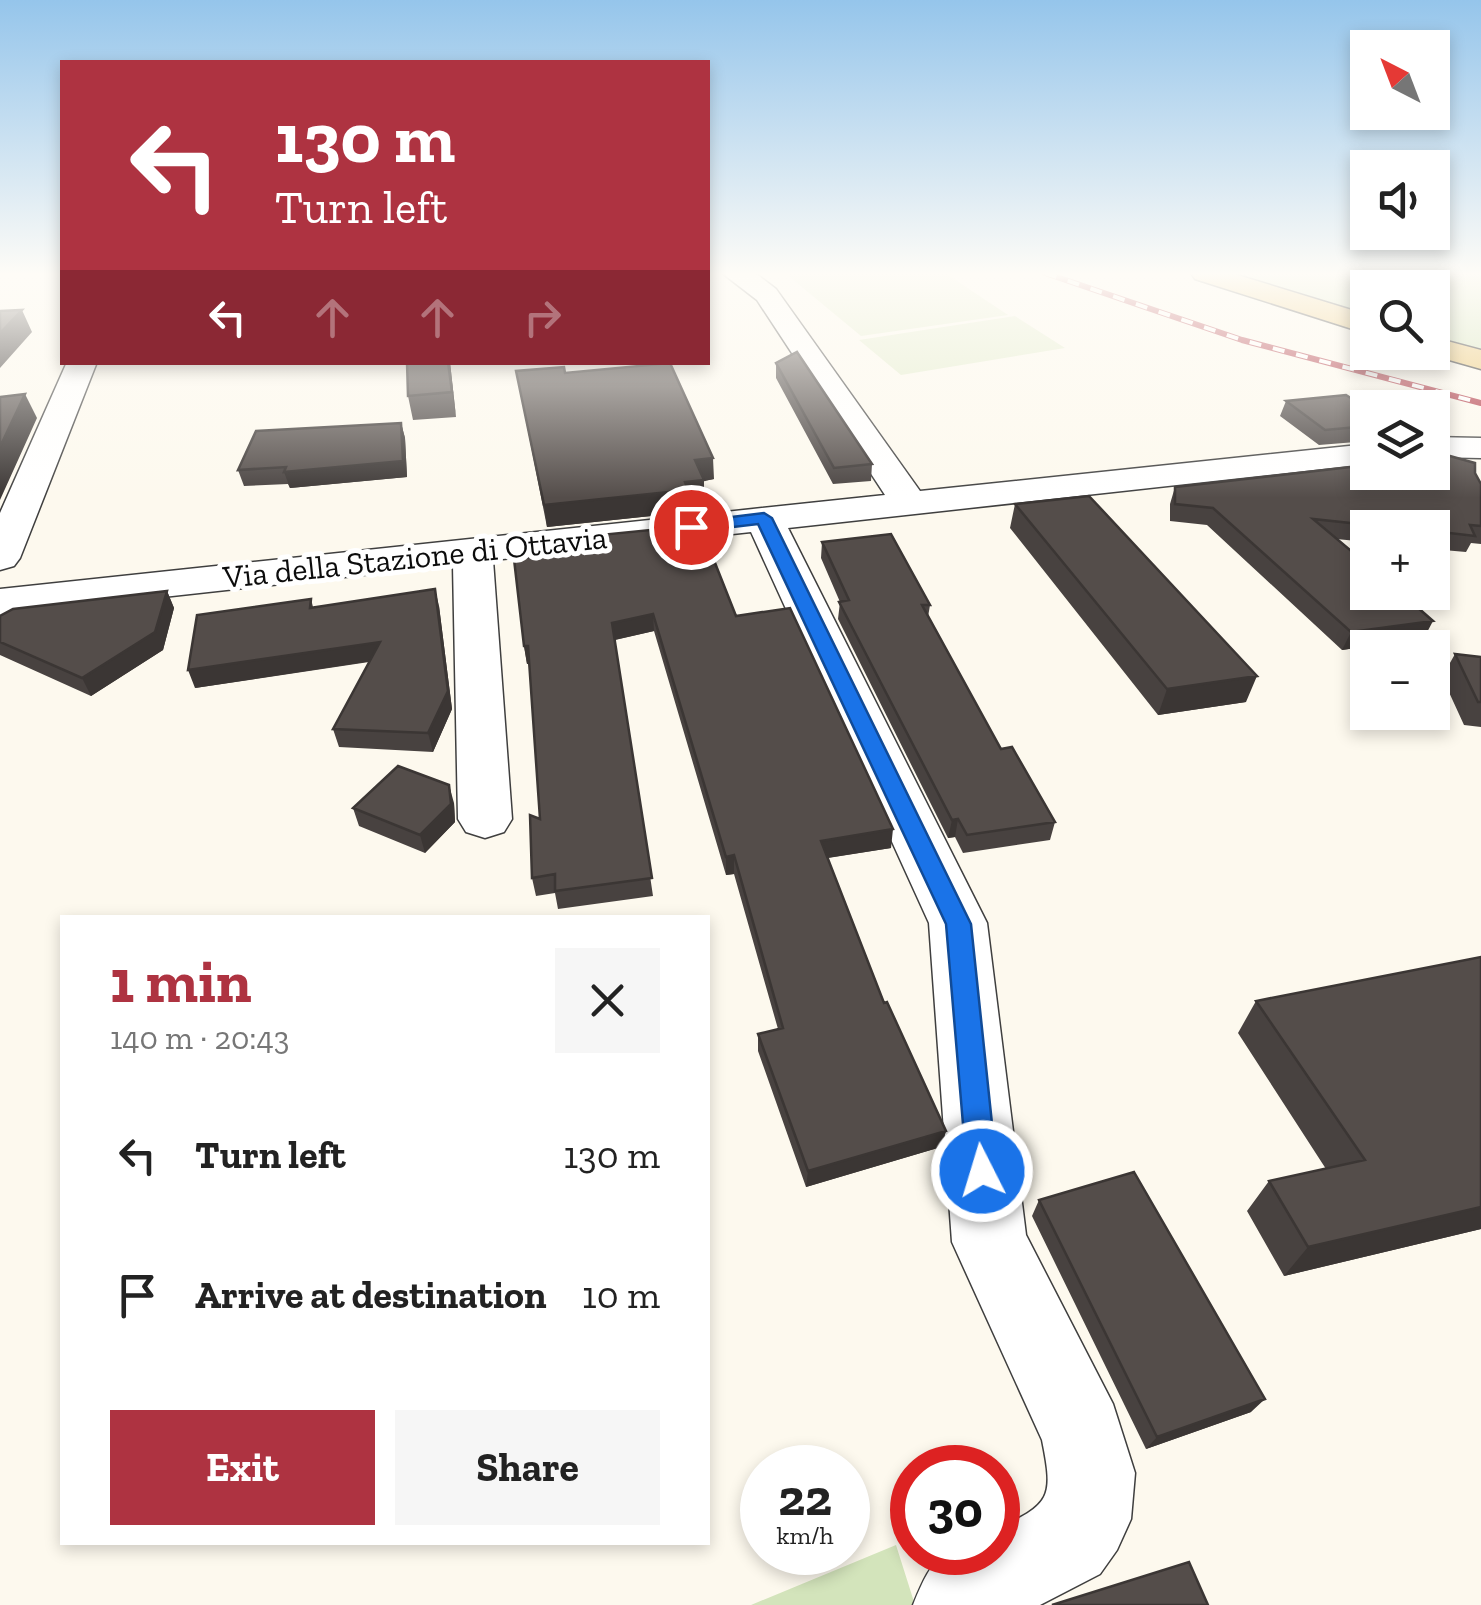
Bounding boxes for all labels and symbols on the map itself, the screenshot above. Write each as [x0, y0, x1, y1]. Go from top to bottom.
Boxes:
north arrow [1350, 30, 1450, 130]
pin [649, 485, 734, 570]
street label: Via della Stazione di Ottavia [220, 518, 609, 596]
position arrow [930, 1119, 1034, 1223]
speed limit sign: 30 [890, 1445, 1020, 1575]

